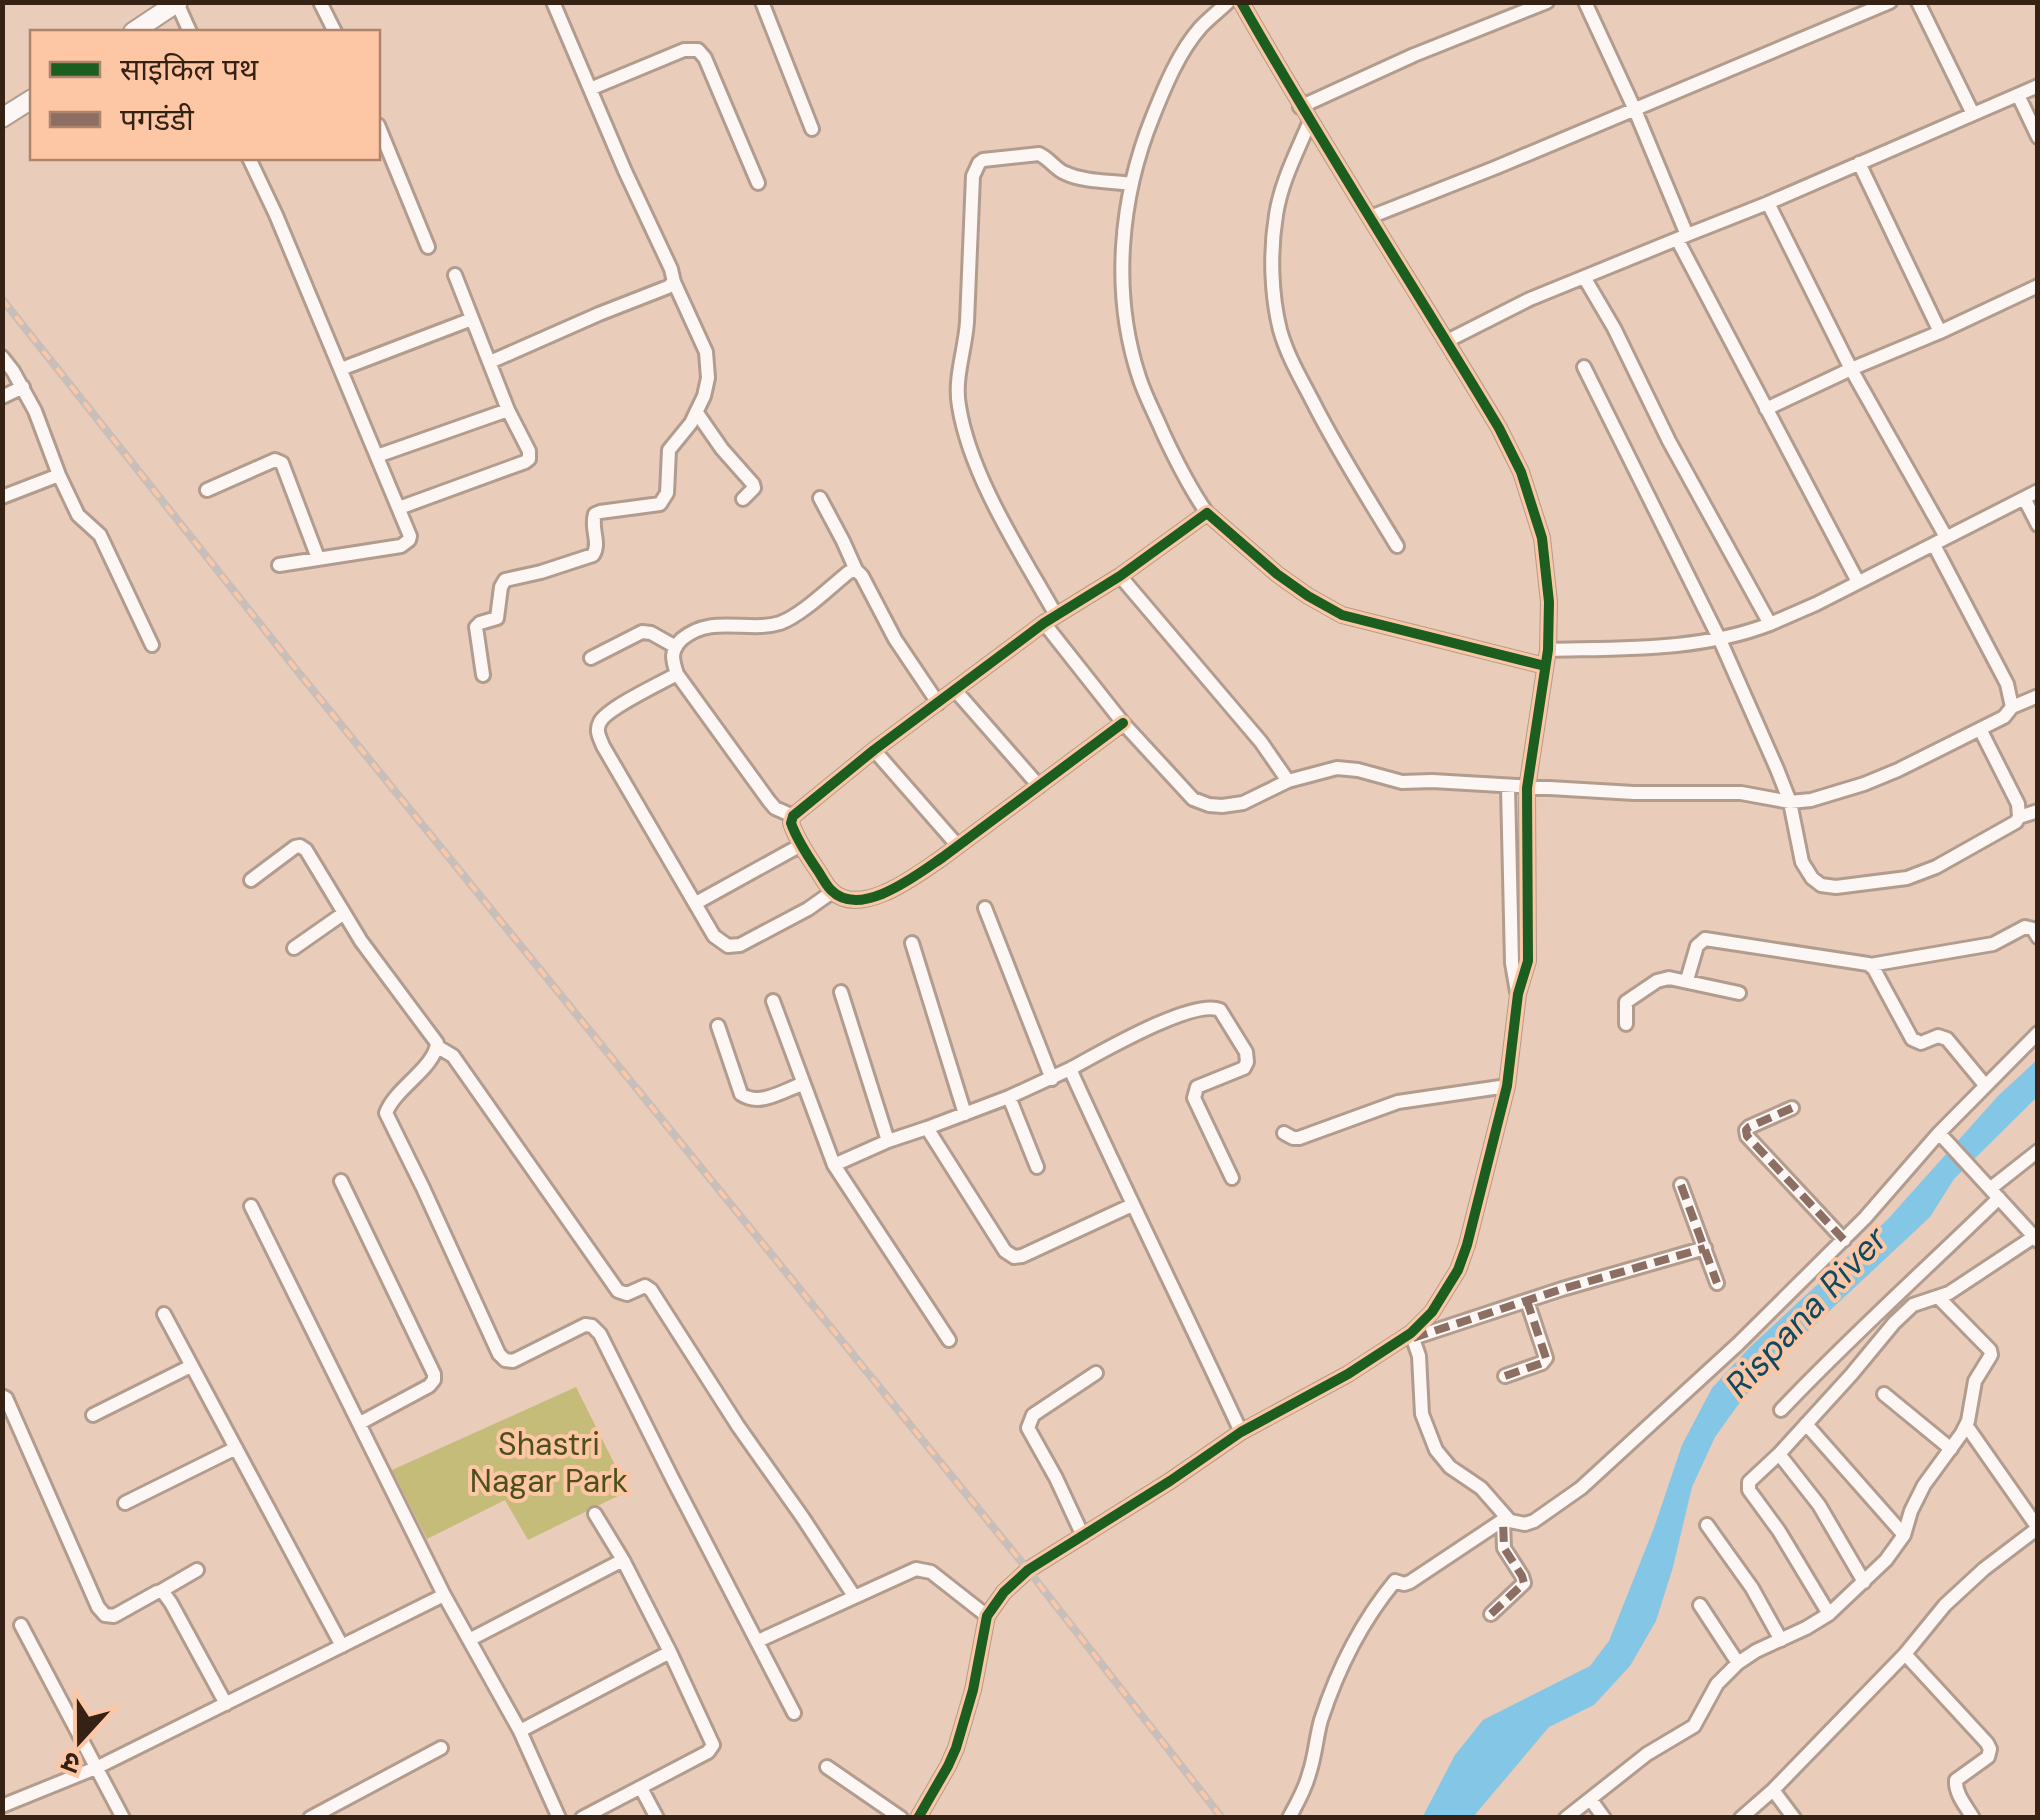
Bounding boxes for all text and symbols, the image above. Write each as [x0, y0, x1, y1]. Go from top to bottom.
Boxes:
legend [30, 30, 380, 160]
text: साइकिल पथ [120, 50, 259, 89]
text: पगडंडी [120, 100, 195, 139]
water label: Rispana River [1715, 1216, 1898, 1407]
park label: Shastri Nagar Park [470, 1423, 628, 1502]
north arrow [30, 1690, 130, 1790]
text: उ [56, 1742, 86, 1783]

